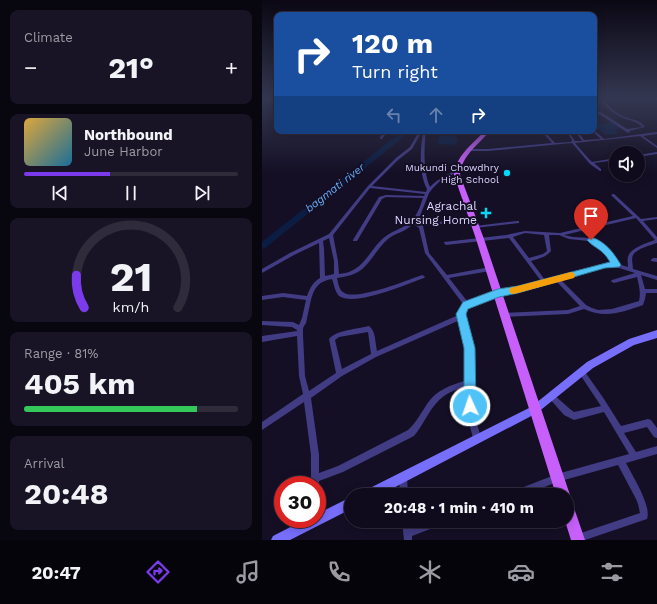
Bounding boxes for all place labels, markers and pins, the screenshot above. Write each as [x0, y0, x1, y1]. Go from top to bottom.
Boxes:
place label: Mukundi Chowdhry High School [405, 162, 500, 185]
marker: Mukundi Chowdhry High School [502, 168, 512, 178]
place label: Agrachal Nursing Home [395, 199, 477, 227]
pin [574, 199, 608, 240]
marker: Agrachal Nursing Home [480, 207, 492, 219]

